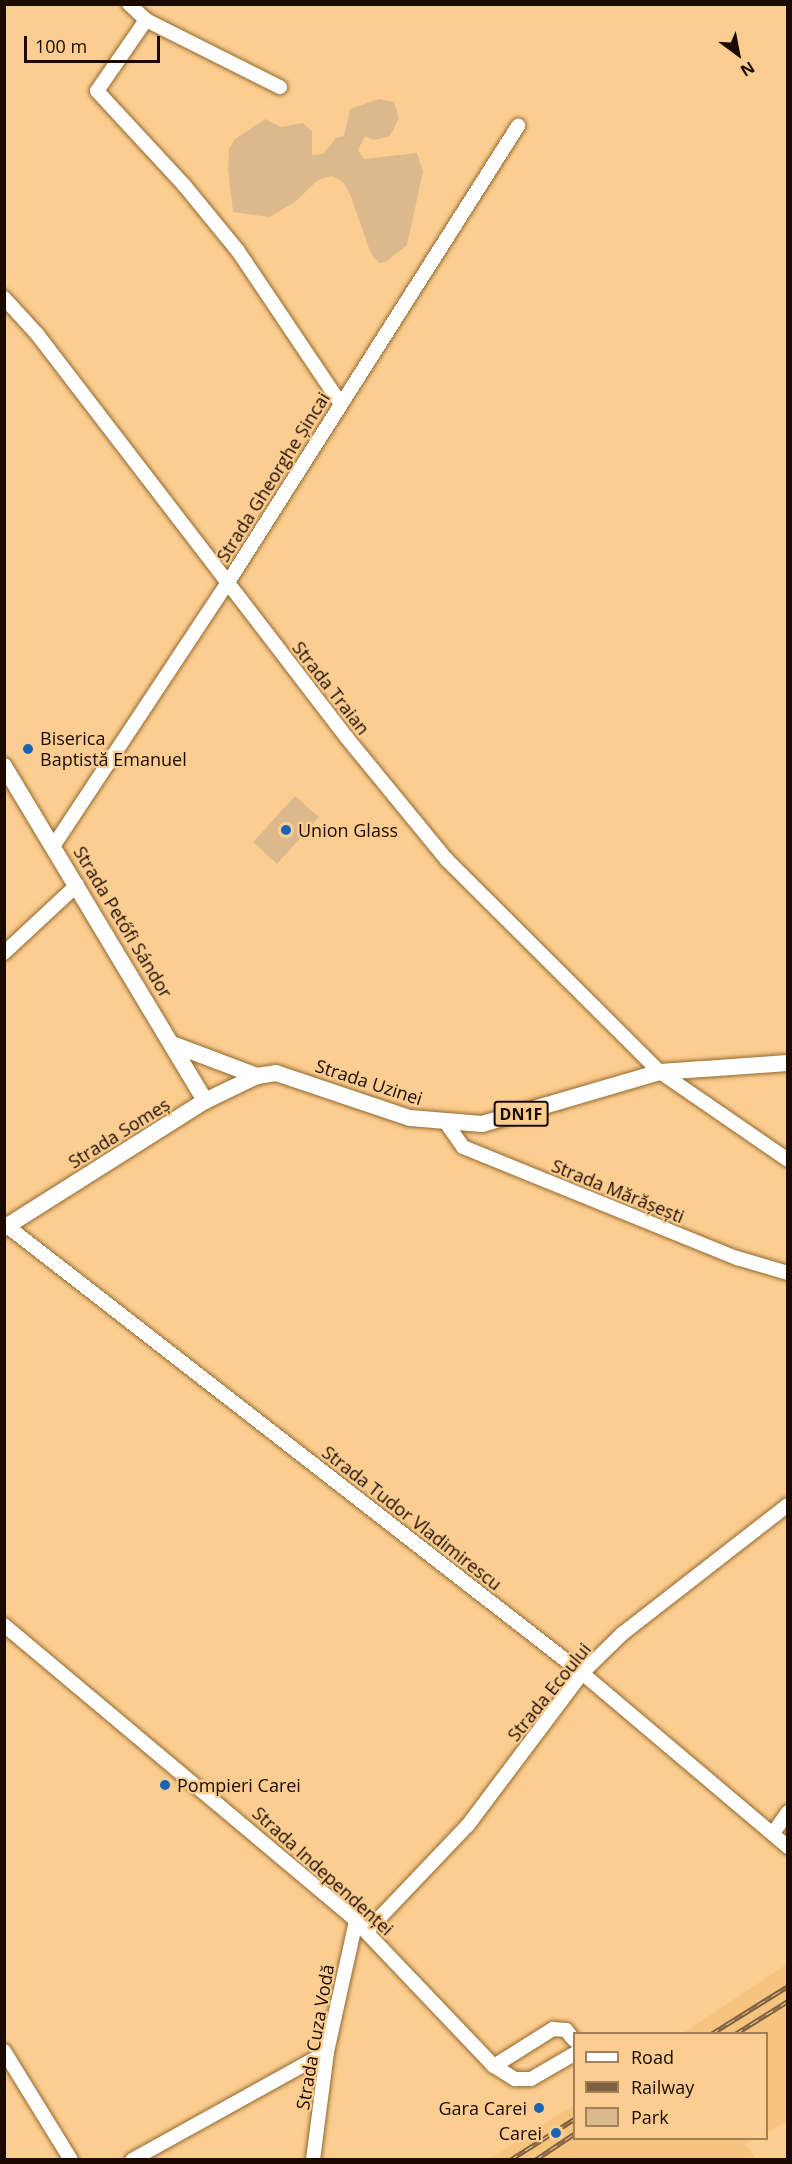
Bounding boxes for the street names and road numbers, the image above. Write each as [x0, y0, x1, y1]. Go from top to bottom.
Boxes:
street label: Strada Gheorghe Șincai [212, 388, 334, 566]
street label: Strada Traian [288, 637, 374, 739]
street label: Strada Petőfi Sándor [69, 842, 177, 1002]
street label: Strada Uzinei [313, 1055, 425, 1109]
street label: Strada Someș [64, 1093, 174, 1173]
road number: DN1F [492, 1101, 550, 1127]
street label: Strada Mărășești [549, 1155, 687, 1227]
street label: Strada Tudor Vladimirescu [318, 1441, 506, 1595]
street label: Strada Ecoului [503, 1639, 595, 1745]
street label: Strada Independenței [248, 1802, 398, 1940]
street label: Strada Cuza Vodă [292, 1963, 338, 2111]

